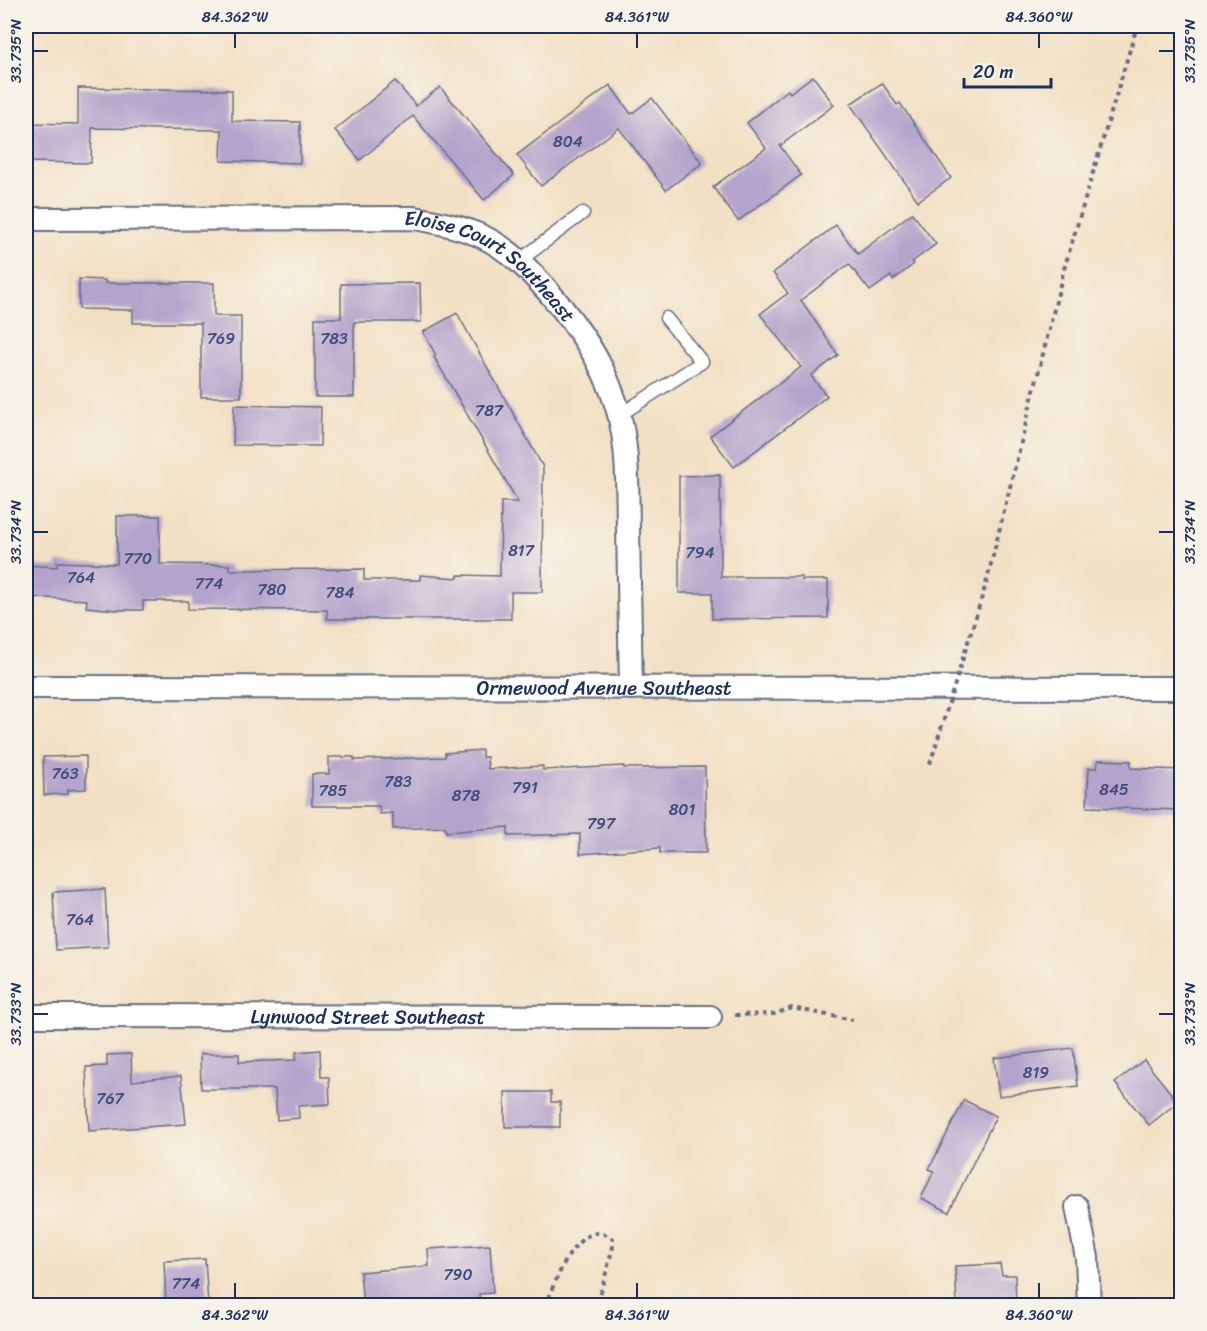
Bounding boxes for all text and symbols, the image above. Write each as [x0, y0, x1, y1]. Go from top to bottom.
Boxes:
text: 84.362°W [202, 4, 269, 30]
text: 84.361°W [605, 4, 669, 30]
text: 84.360°W [1005, 4, 1073, 30]
text: 33.735°N [3, 19, 29, 83]
text: 33.735°N [1177, 19, 1203, 83]
scale bar [964, 51, 1051, 89]
text: 20 m [973, 56, 1013, 88]
house number: 804 [553, 127, 583, 156]
street label: Eloise Court Southeast [405, 201, 585, 331]
house number: 769 [207, 324, 235, 353]
house number: 783 [320, 324, 348, 353]
house number: 787 [475, 396, 504, 425]
text: 33.734°N [3, 499, 29, 564]
text: 33.734°N [1177, 499, 1203, 564]
house number: 817 [508, 536, 535, 565]
house number: 794 [686, 538, 714, 567]
house number: 770 [124, 544, 152, 573]
house number: 764 [67, 563, 95, 592]
house number: 774 [195, 569, 223, 598]
house number: 780 [258, 575, 286, 604]
house number: 784 [326, 578, 354, 607]
street label: Ormewood Avenue Southeast [476, 670, 732, 706]
house number: 763 [51, 759, 79, 788]
house number: 783 [384, 767, 412, 796]
house number: 791 [512, 773, 538, 802]
house number: 845 [1099, 775, 1129, 804]
house number: 785 [319, 776, 348, 805]
house number: 878 [452, 781, 481, 810]
house number: 801 [669, 795, 695, 824]
house number: 797 [587, 809, 616, 838]
house number: 764 [66, 905, 94, 934]
text: 33.733°N [3, 982, 29, 1045]
text: 33.733°N [1177, 982, 1203, 1045]
street label: Lynwood Street Southeast [251, 999, 486, 1035]
house number: 819 [1023, 1058, 1049, 1087]
house number: 767 [96, 1084, 125, 1113]
house number: 790 [443, 1260, 473, 1289]
house number: 774 [172, 1269, 200, 1298]
text: 84.362°W [202, 1302, 269, 1328]
text: 84.361°W [605, 1302, 669, 1328]
text: 84.360°W [1005, 1302, 1073, 1328]

